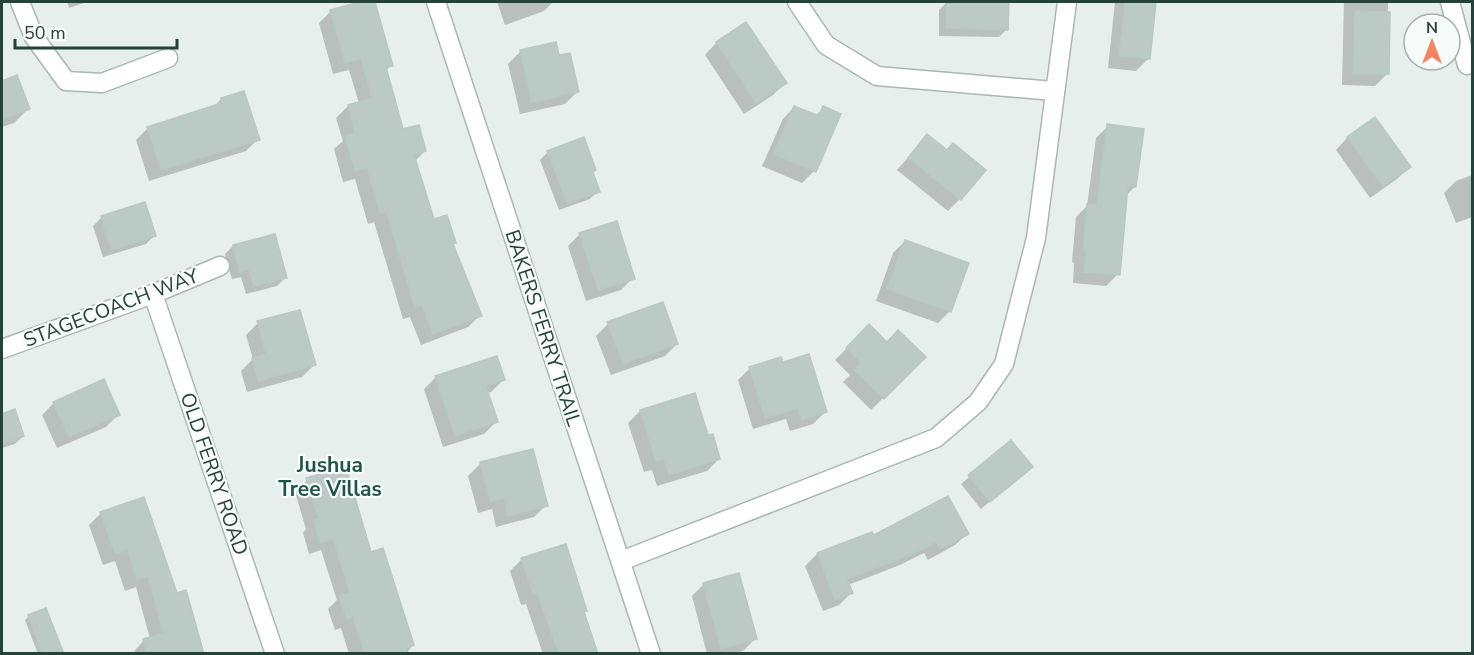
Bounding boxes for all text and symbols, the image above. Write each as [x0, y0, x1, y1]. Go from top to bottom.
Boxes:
scale bar [15, 12, 177, 50]
north arrow [1402, 12, 1462, 72]
text: N [1426, 17, 1438, 39]
text: 50 m [24, 21, 66, 45]
street label: BAKERS FERRY TRAIL [498, 226, 588, 430]
street label: STAGECOACH WAY [20, 262, 203, 354]
street label: OLD FERRY ROAD [174, 389, 254, 559]
district label: Jushua Tree Villas [278, 451, 382, 503]

